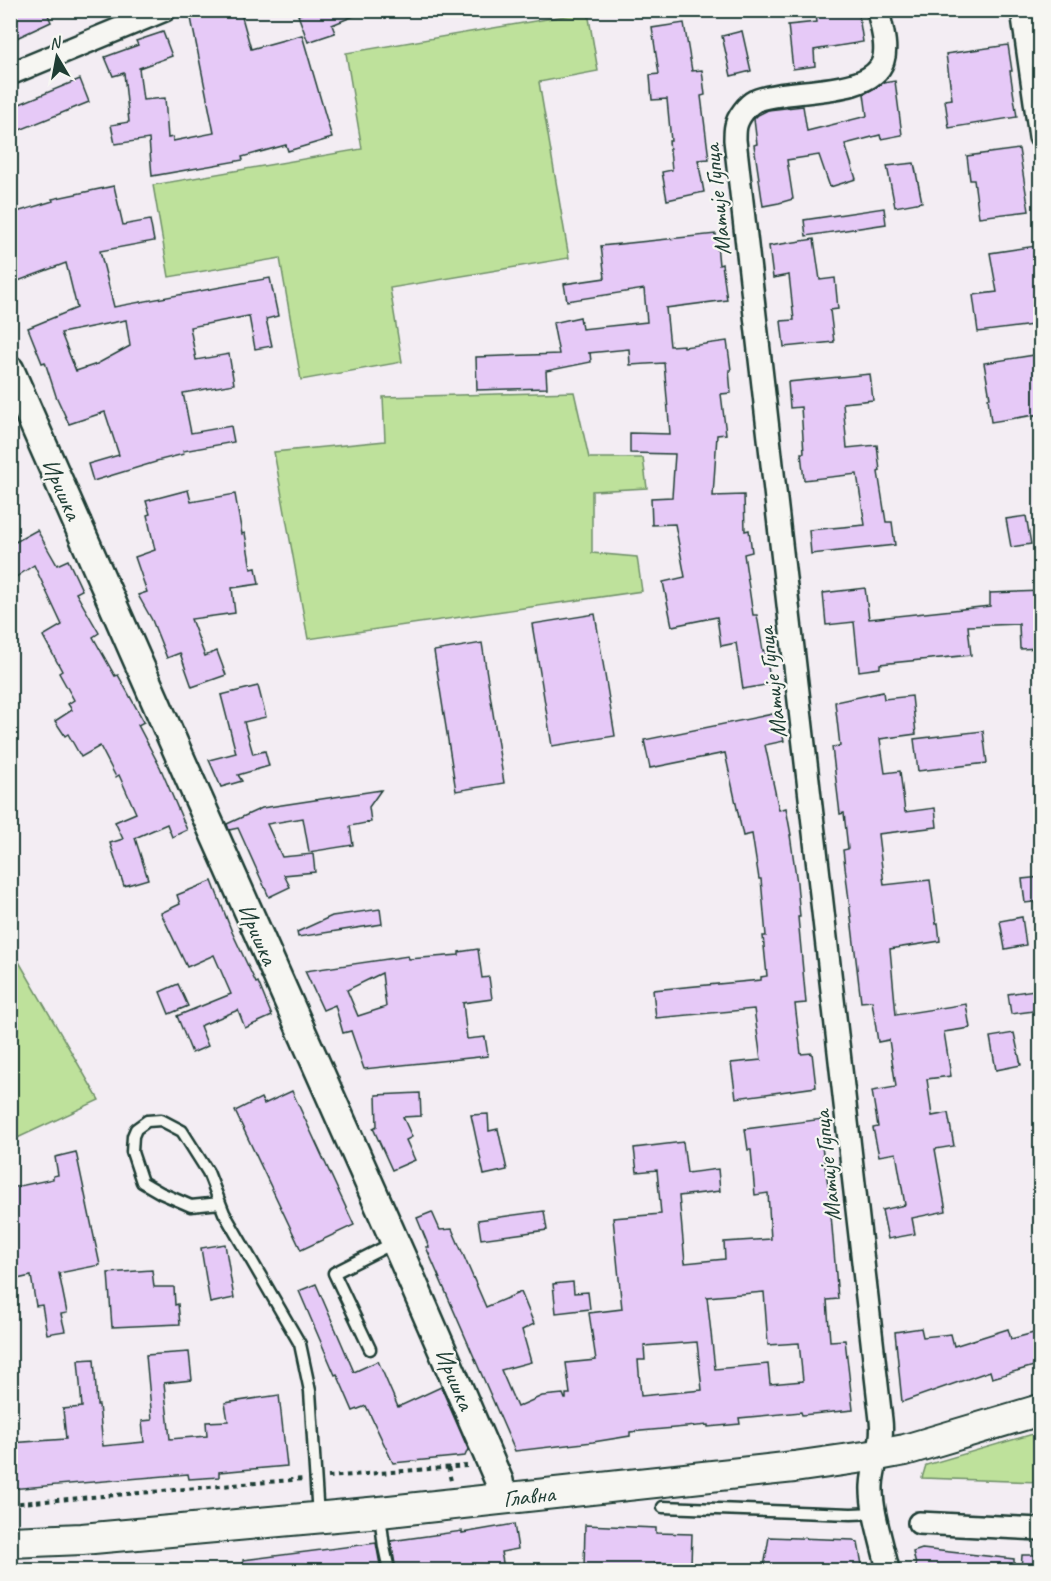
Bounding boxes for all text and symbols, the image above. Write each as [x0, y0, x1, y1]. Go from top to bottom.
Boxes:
north arrow [27, 27, 87, 87]
text: N [48, 32, 64, 54]
street label: Матије Гупца [696, 141, 738, 257]
street label: Иришка [35, 454, 89, 526]
street label: Матије Гупца [750, 624, 794, 740]
street label: Иришка [231, 899, 285, 971]
street label: Матије Гупца [806, 1107, 848, 1223]
street label: Иришка [429, 1344, 482, 1416]
street label: Главна [502, 1478, 558, 1514]

